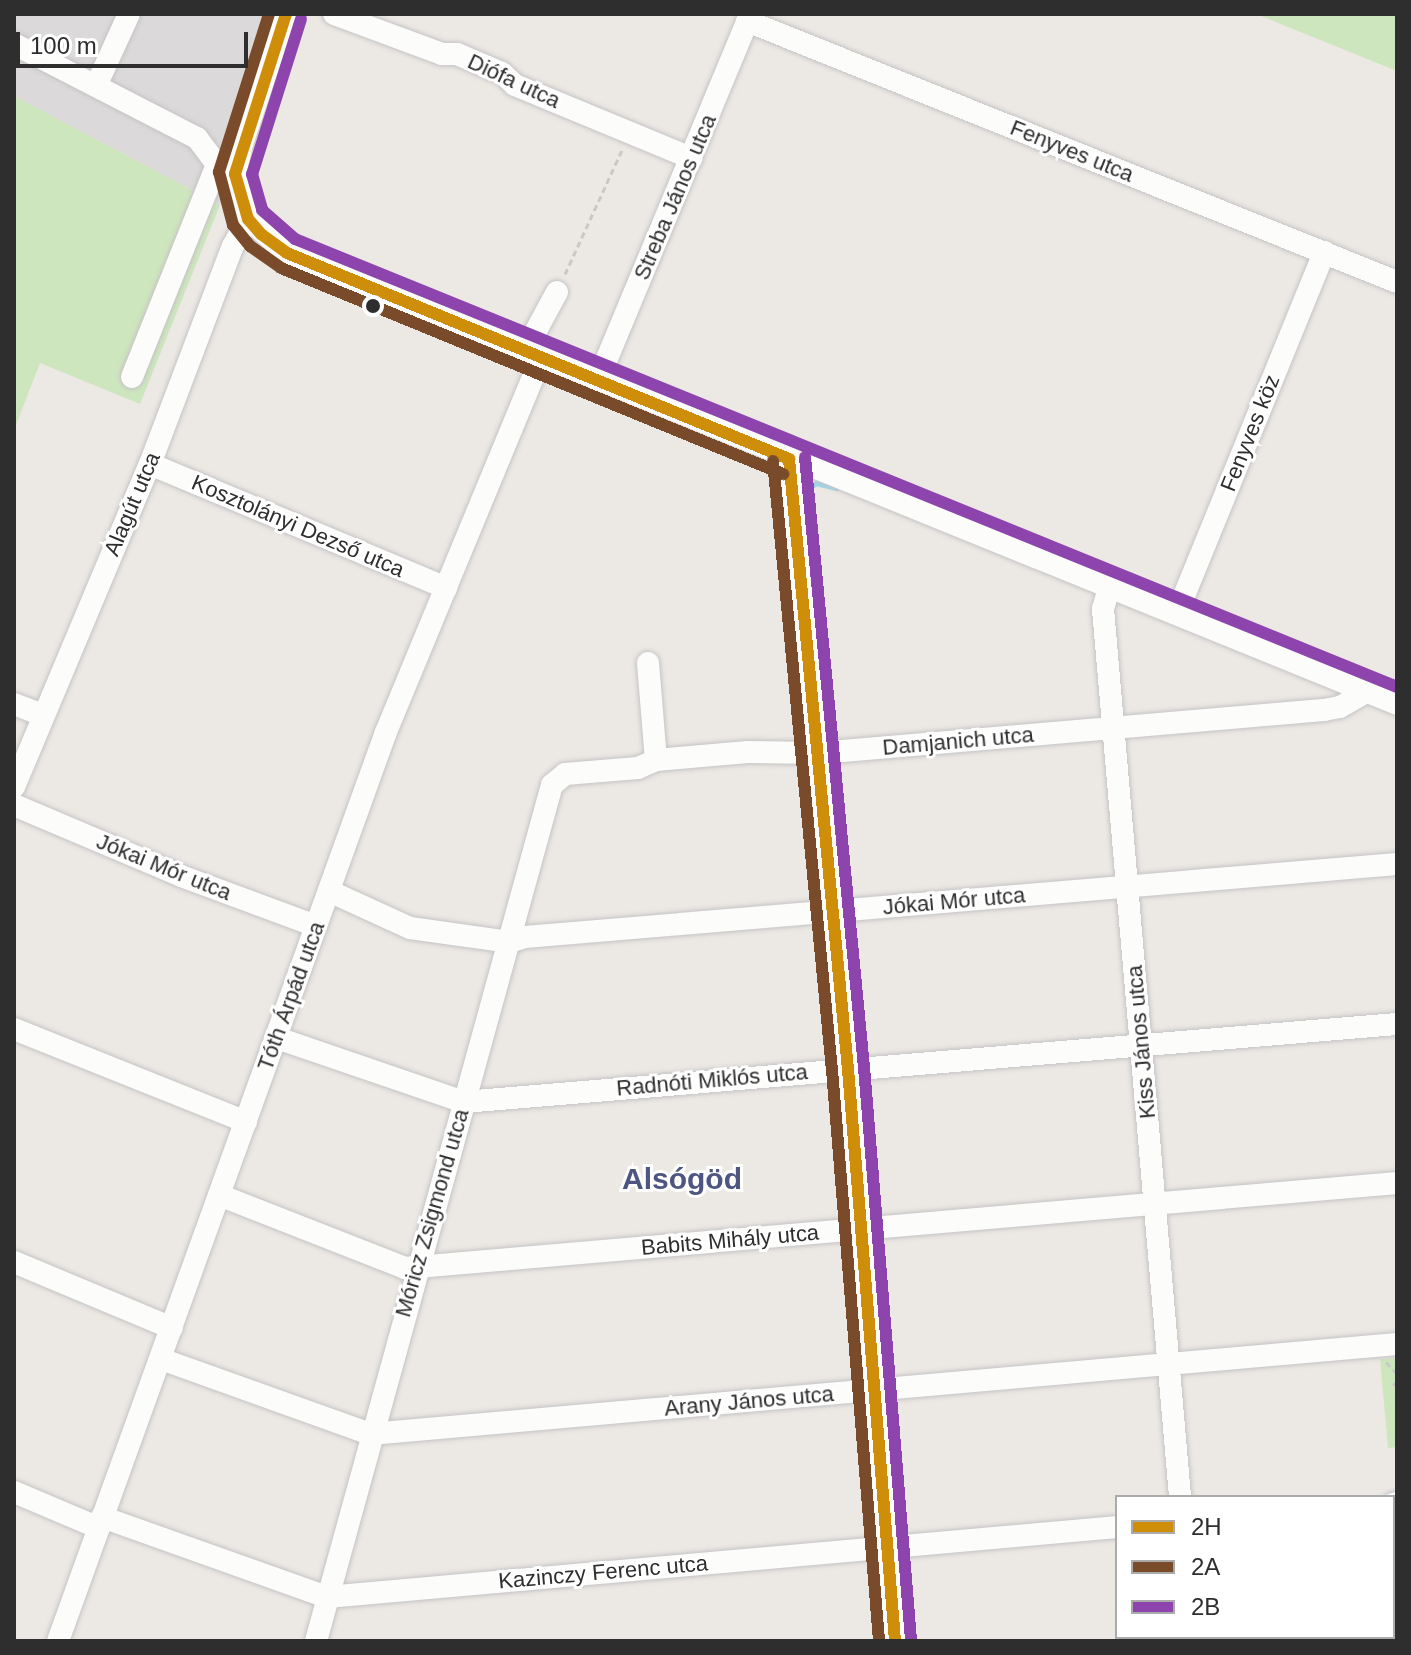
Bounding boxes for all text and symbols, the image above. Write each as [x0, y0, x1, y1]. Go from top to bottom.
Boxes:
scale bar [20, 16, 252, 66]
text: 100 m [30, 32, 97, 59]
street label: Diófa utca [464, 48, 564, 114]
street label: Streba János utca [628, 110, 722, 284]
street label: Fenyves utca [1006, 114, 1138, 188]
unlabelled marker [365, 298, 381, 314]
street label: Fenyves köz [1215, 371, 1285, 495]
street label: Alagút utca [98, 448, 166, 560]
street label: Kosztolányi Dezső utca [188, 469, 408, 583]
street label: Damjanich utca [881, 721, 1035, 761]
street label: Jókai Mór utca [93, 828, 235, 906]
street label: Jókai Mór utca [882, 882, 1026, 920]
street label: Tóth Árpád utca [252, 918, 330, 1074]
street label: Kiss János utca [1121, 964, 1161, 1120]
street label: Radnóti Miklós utca [615, 1058, 809, 1102]
street label: Móricz Zsigmond utca [390, 1106, 474, 1320]
district label: Alsógöd [622, 1161, 742, 1197]
street label: Babits Mihály utca [640, 1219, 820, 1261]
street label: Arany János utca [663, 1380, 835, 1422]
legend [1115, 1495, 1395, 1639]
text: 2H [1191, 1513, 1222, 1540]
street label: Kazinczy Ferenc utca [497, 1550, 709, 1594]
text: 2A [1191, 1553, 1220, 1580]
text: 2B [1191, 1593, 1220, 1620]

